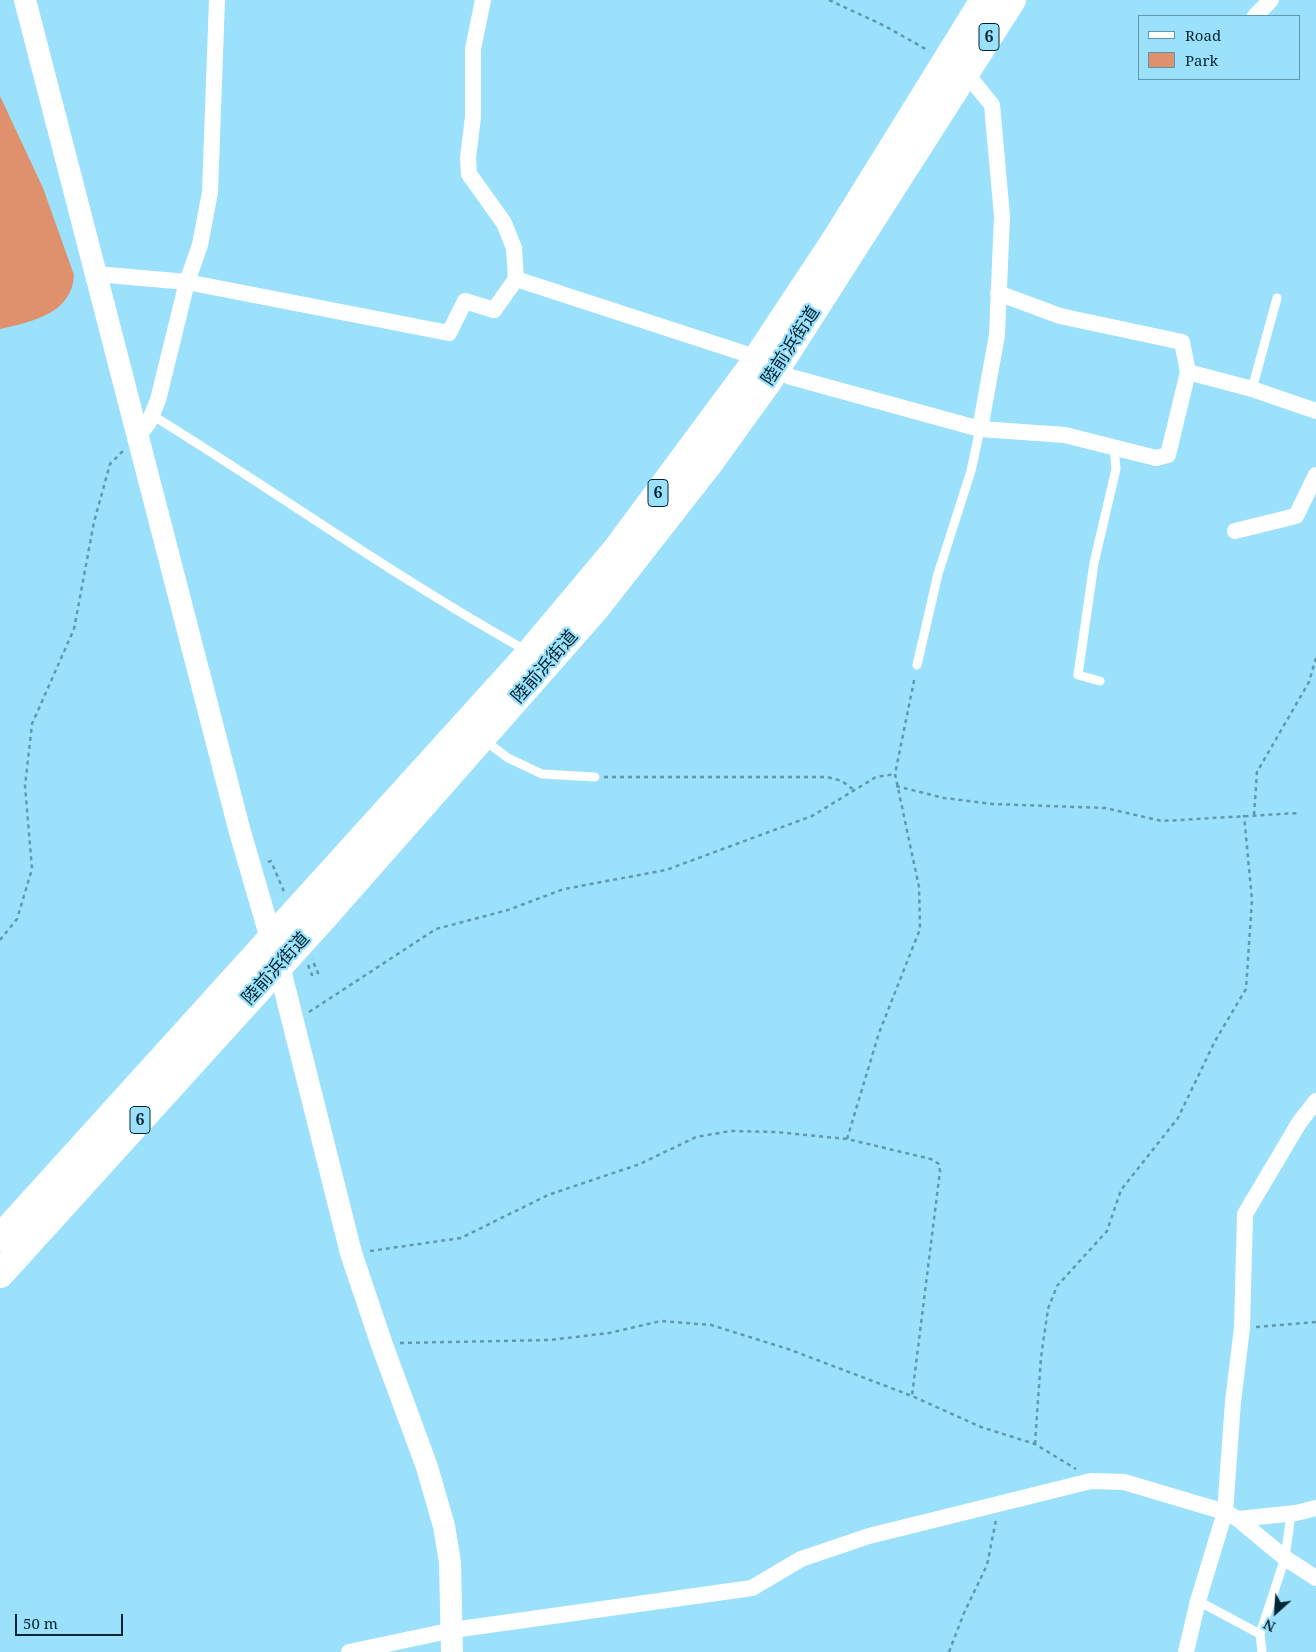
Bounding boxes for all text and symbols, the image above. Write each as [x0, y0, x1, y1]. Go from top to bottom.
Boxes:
legend [1138, 15, 1301, 80]
road number: 6 [979, 24, 999, 51]
text: Road [1185, 25, 1221, 45]
text: Park [1185, 50, 1218, 70]
street label: 陸前浜街道 [757, 302, 825, 390]
road number: 6 [648, 479, 668, 506]
street label: 陸前浜街道 [507, 626, 583, 708]
street label: 陸前浜街道 [238, 928, 314, 1010]
road number: 6 [130, 1106, 150, 1134]
north arrow [1251, 1587, 1301, 1637]
scale bar [18, 1604, 125, 1636]
text: 50 m [23, 1613, 58, 1633]
text: N [1260, 1615, 1278, 1637]

